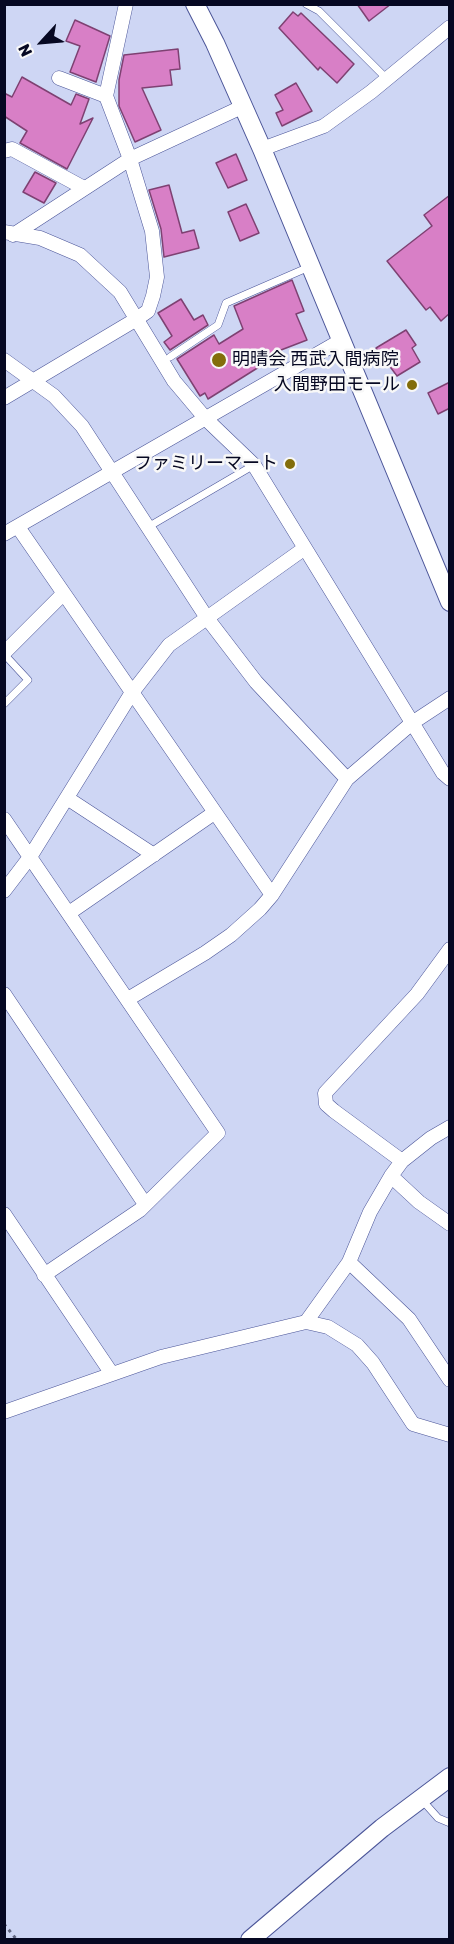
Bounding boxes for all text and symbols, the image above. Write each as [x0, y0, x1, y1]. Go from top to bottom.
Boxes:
north arrow [12, 12, 72, 72]
text: N [14, 41, 36, 59]
place label: 明晴会 西武入間病院 [232, 349, 398, 371]
marker: 明晴会 西武入間病院 [210, 351, 228, 369]
place label: 入間野田モール [274, 374, 400, 396]
marker: 入間野田モール [405, 378, 419, 392]
place label: ファミリーマート [134, 453, 278, 475]
marker: ファミリーマート [283, 457, 297, 471]

